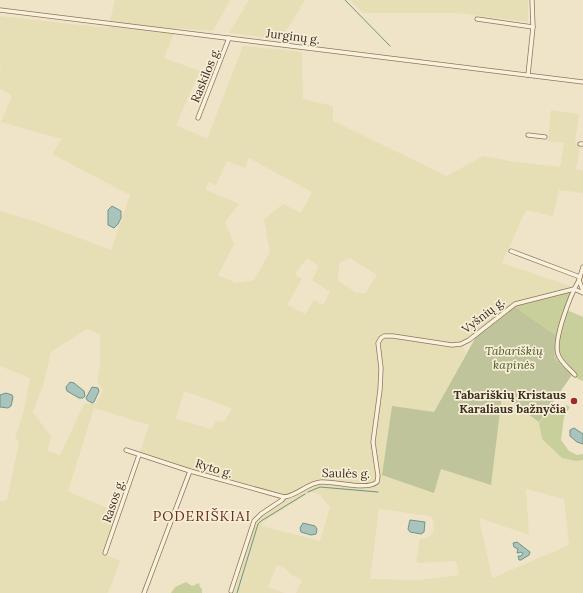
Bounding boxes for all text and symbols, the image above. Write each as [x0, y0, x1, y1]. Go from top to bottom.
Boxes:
street label: Jurginų g. [264, 25, 321, 47]
street label: Raskilos g. [187, 45, 223, 105]
street label: Vyšnių g. [458, 294, 507, 337]
park label: Tabariškių kapinės [485, 343, 544, 372]
place label: Tabariškių Kristaus Karaliaus bažnyčia [453, 387, 567, 416]
marker: Tabariškių Kristaus Karaliaus bažnyčia [569, 396, 579, 406]
street label: Ryto g. [194, 455, 235, 481]
street label: Saulės g. [322, 465, 370, 481]
street label: Rasos g. [99, 477, 127, 525]
district label: PODERIŠKIAI [153, 507, 251, 525]

